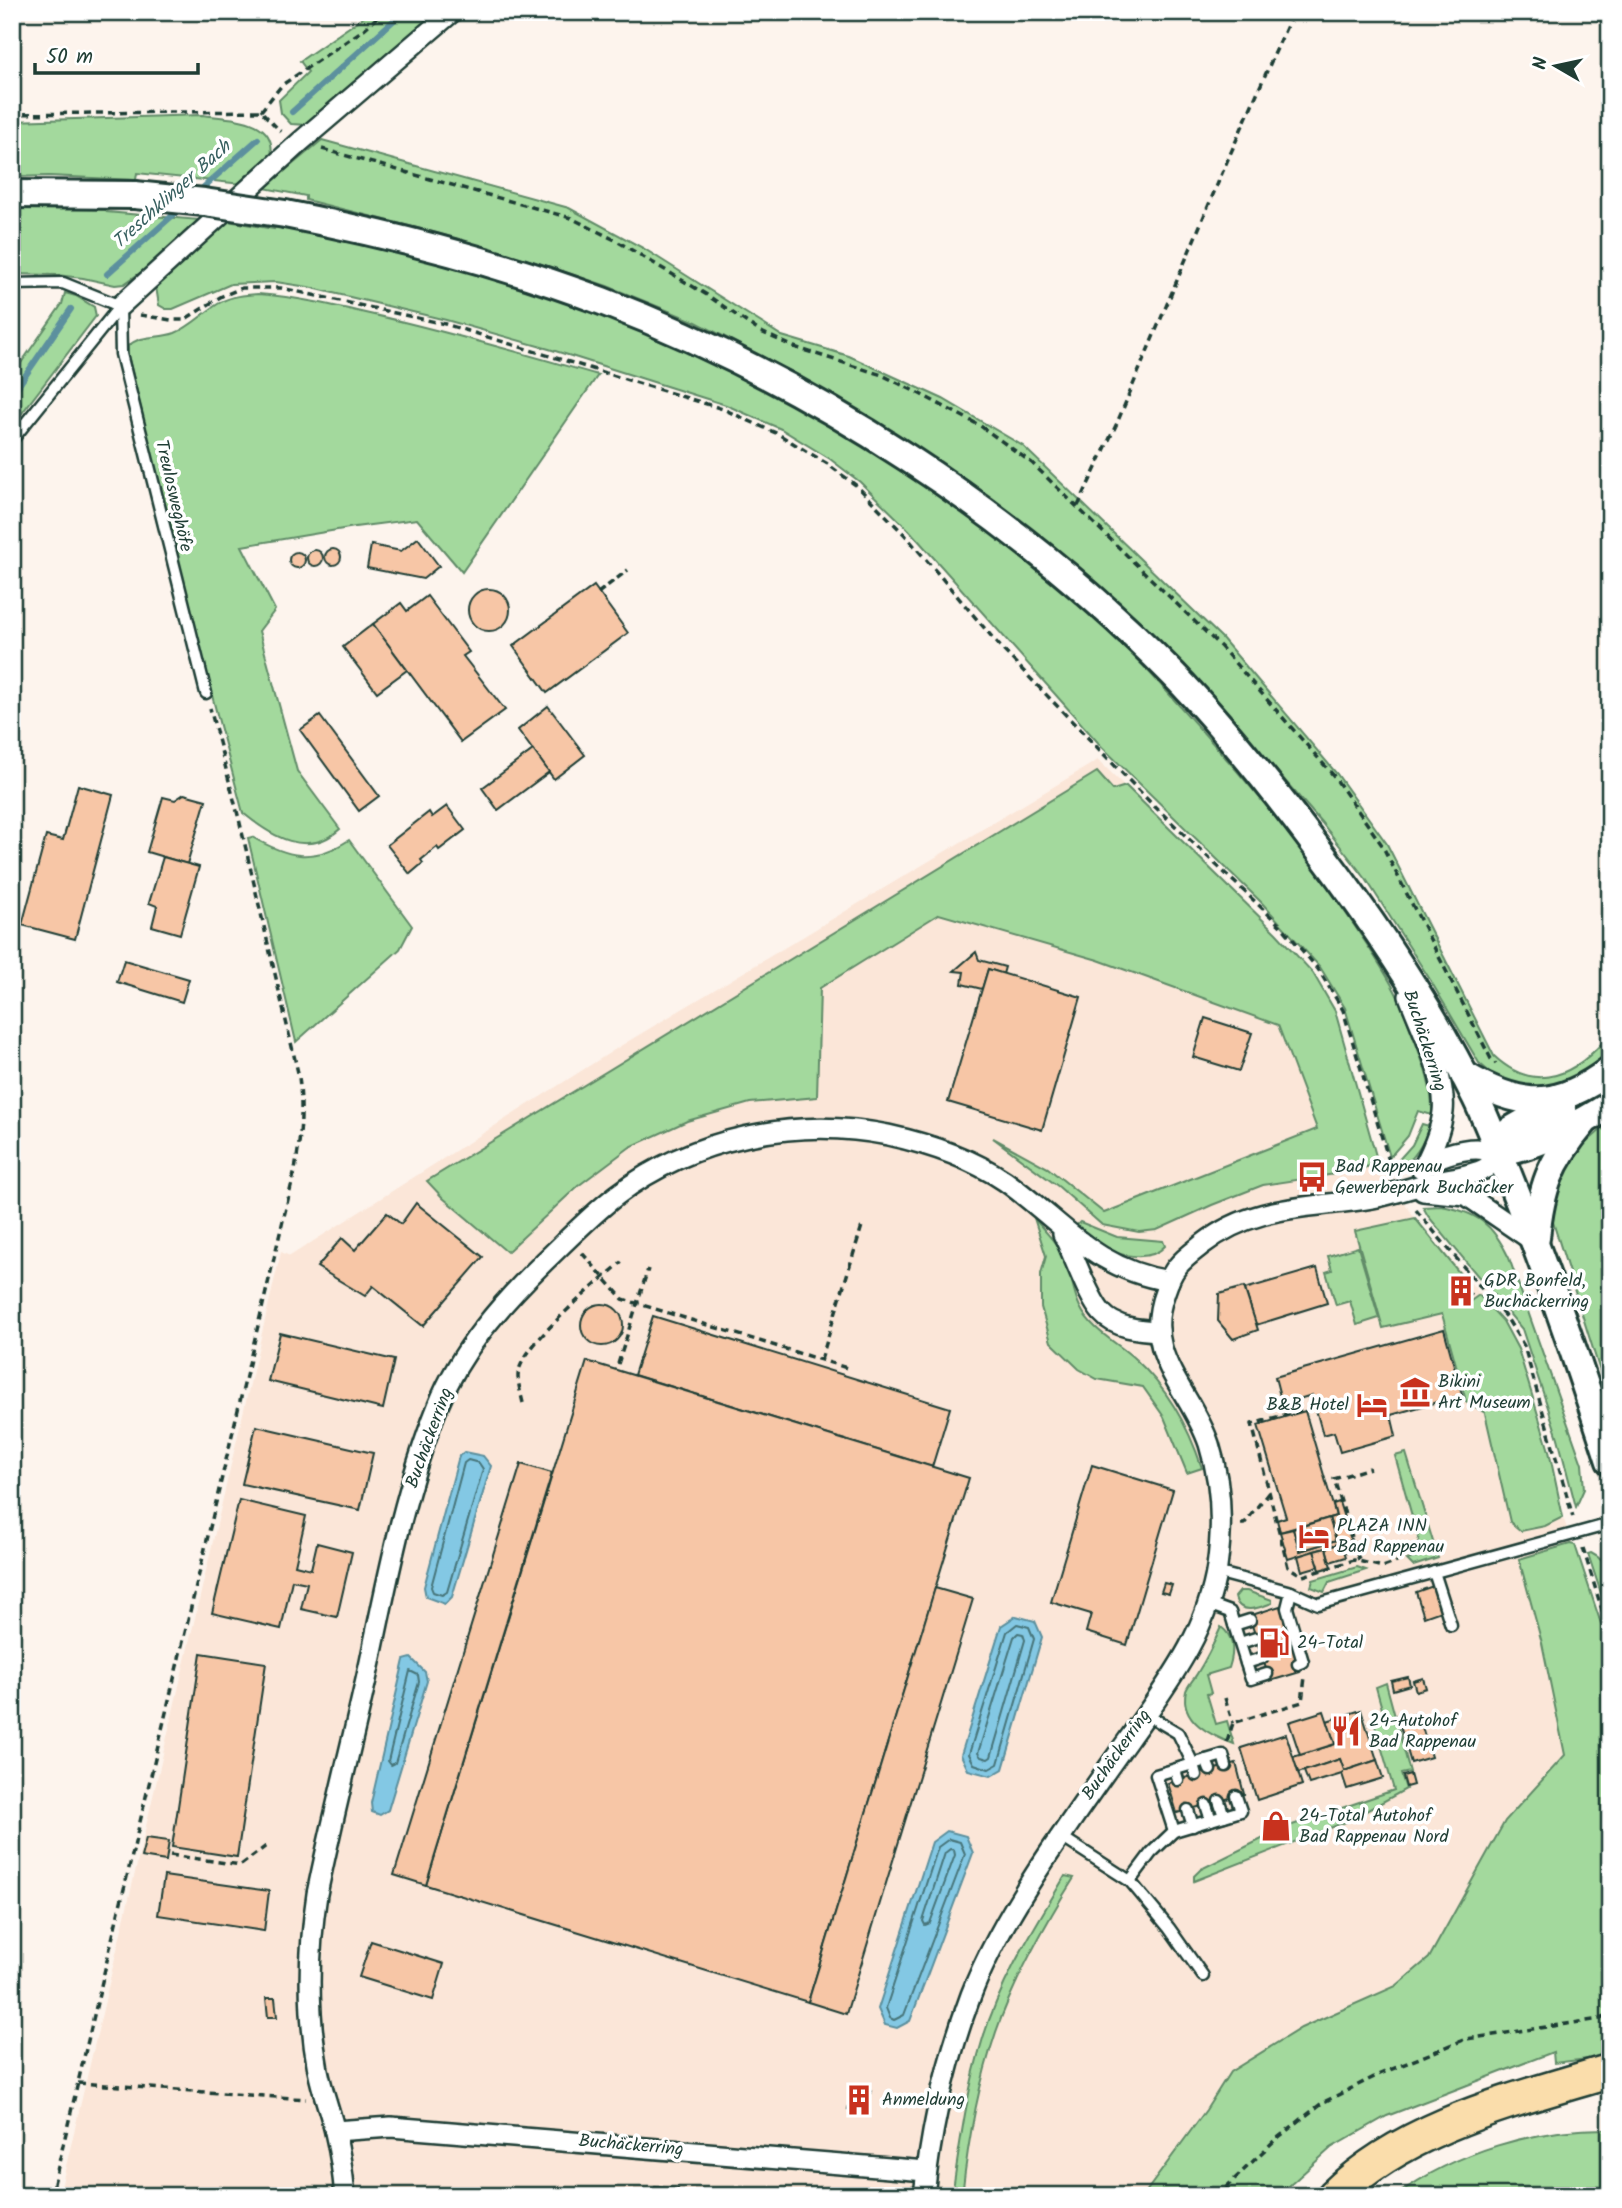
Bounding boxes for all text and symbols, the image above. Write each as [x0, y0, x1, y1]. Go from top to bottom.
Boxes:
scale bar [35, 32, 198, 76]
north arrow [1520, 32, 1590, 102]
text: 50 m [46, 41, 93, 74]
text: N [1525, 55, 1557, 72]
water label: Treschklinger Bach [106, 132, 240, 257]
street label: Treulosweghöfe [146, 437, 200, 555]
street label: Buchäckerring [1394, 986, 1454, 1096]
place label: Bad Rappenau Gewerbepark Buchäcker [1335, 1153, 1514, 1203]
bus stop icon: Bad Rappenau Gewerbepark Buchäcker [1295, 1160, 1329, 1194]
place label: GDR Bonfeld, Buchäckerring [1484, 1267, 1589, 1317]
building icon: GDR Bonfeld, Buchäckerring [1444, 1274, 1478, 1308]
place label: Bikini Art Museum [1438, 1368, 1531, 1418]
museum icon: Bikini Art Museum [1398, 1375, 1432, 1409]
street label: Buchäckerring [398, 1384, 462, 1492]
hotel icon: B&B Hotel [1355, 1388, 1389, 1422]
place label: B&B Hotel [1266, 1391, 1350, 1420]
place label: PLAZA INN Bad Rappenau [1337, 1512, 1444, 1562]
hotel icon: PLAZA INN Bad Rappenau [1297, 1519, 1331, 1553]
fuel station icon: 24-Total [1257, 1626, 1291, 1660]
place label: 24-Total [1297, 1629, 1364, 1658]
street label: Buchäckerring [1075, 1704, 1159, 1806]
place label: 24-Autohof Bad Rappenau [1369, 1707, 1476, 1757]
restaurant icon: 24-Autohof Bad Rappenau [1329, 1714, 1363, 1748]
place label: 24-Total Autohof Bad Rappenau Nord [1299, 1802, 1450, 1852]
shop icon: 24-Total Autohof Bad Rappenau Nord [1259, 1809, 1293, 1843]
building icon: Anmeldung [842, 2083, 876, 2117]
place label: Anmeldung [882, 2086, 965, 2115]
street label: Buchäckerring [577, 2127, 685, 2165]

